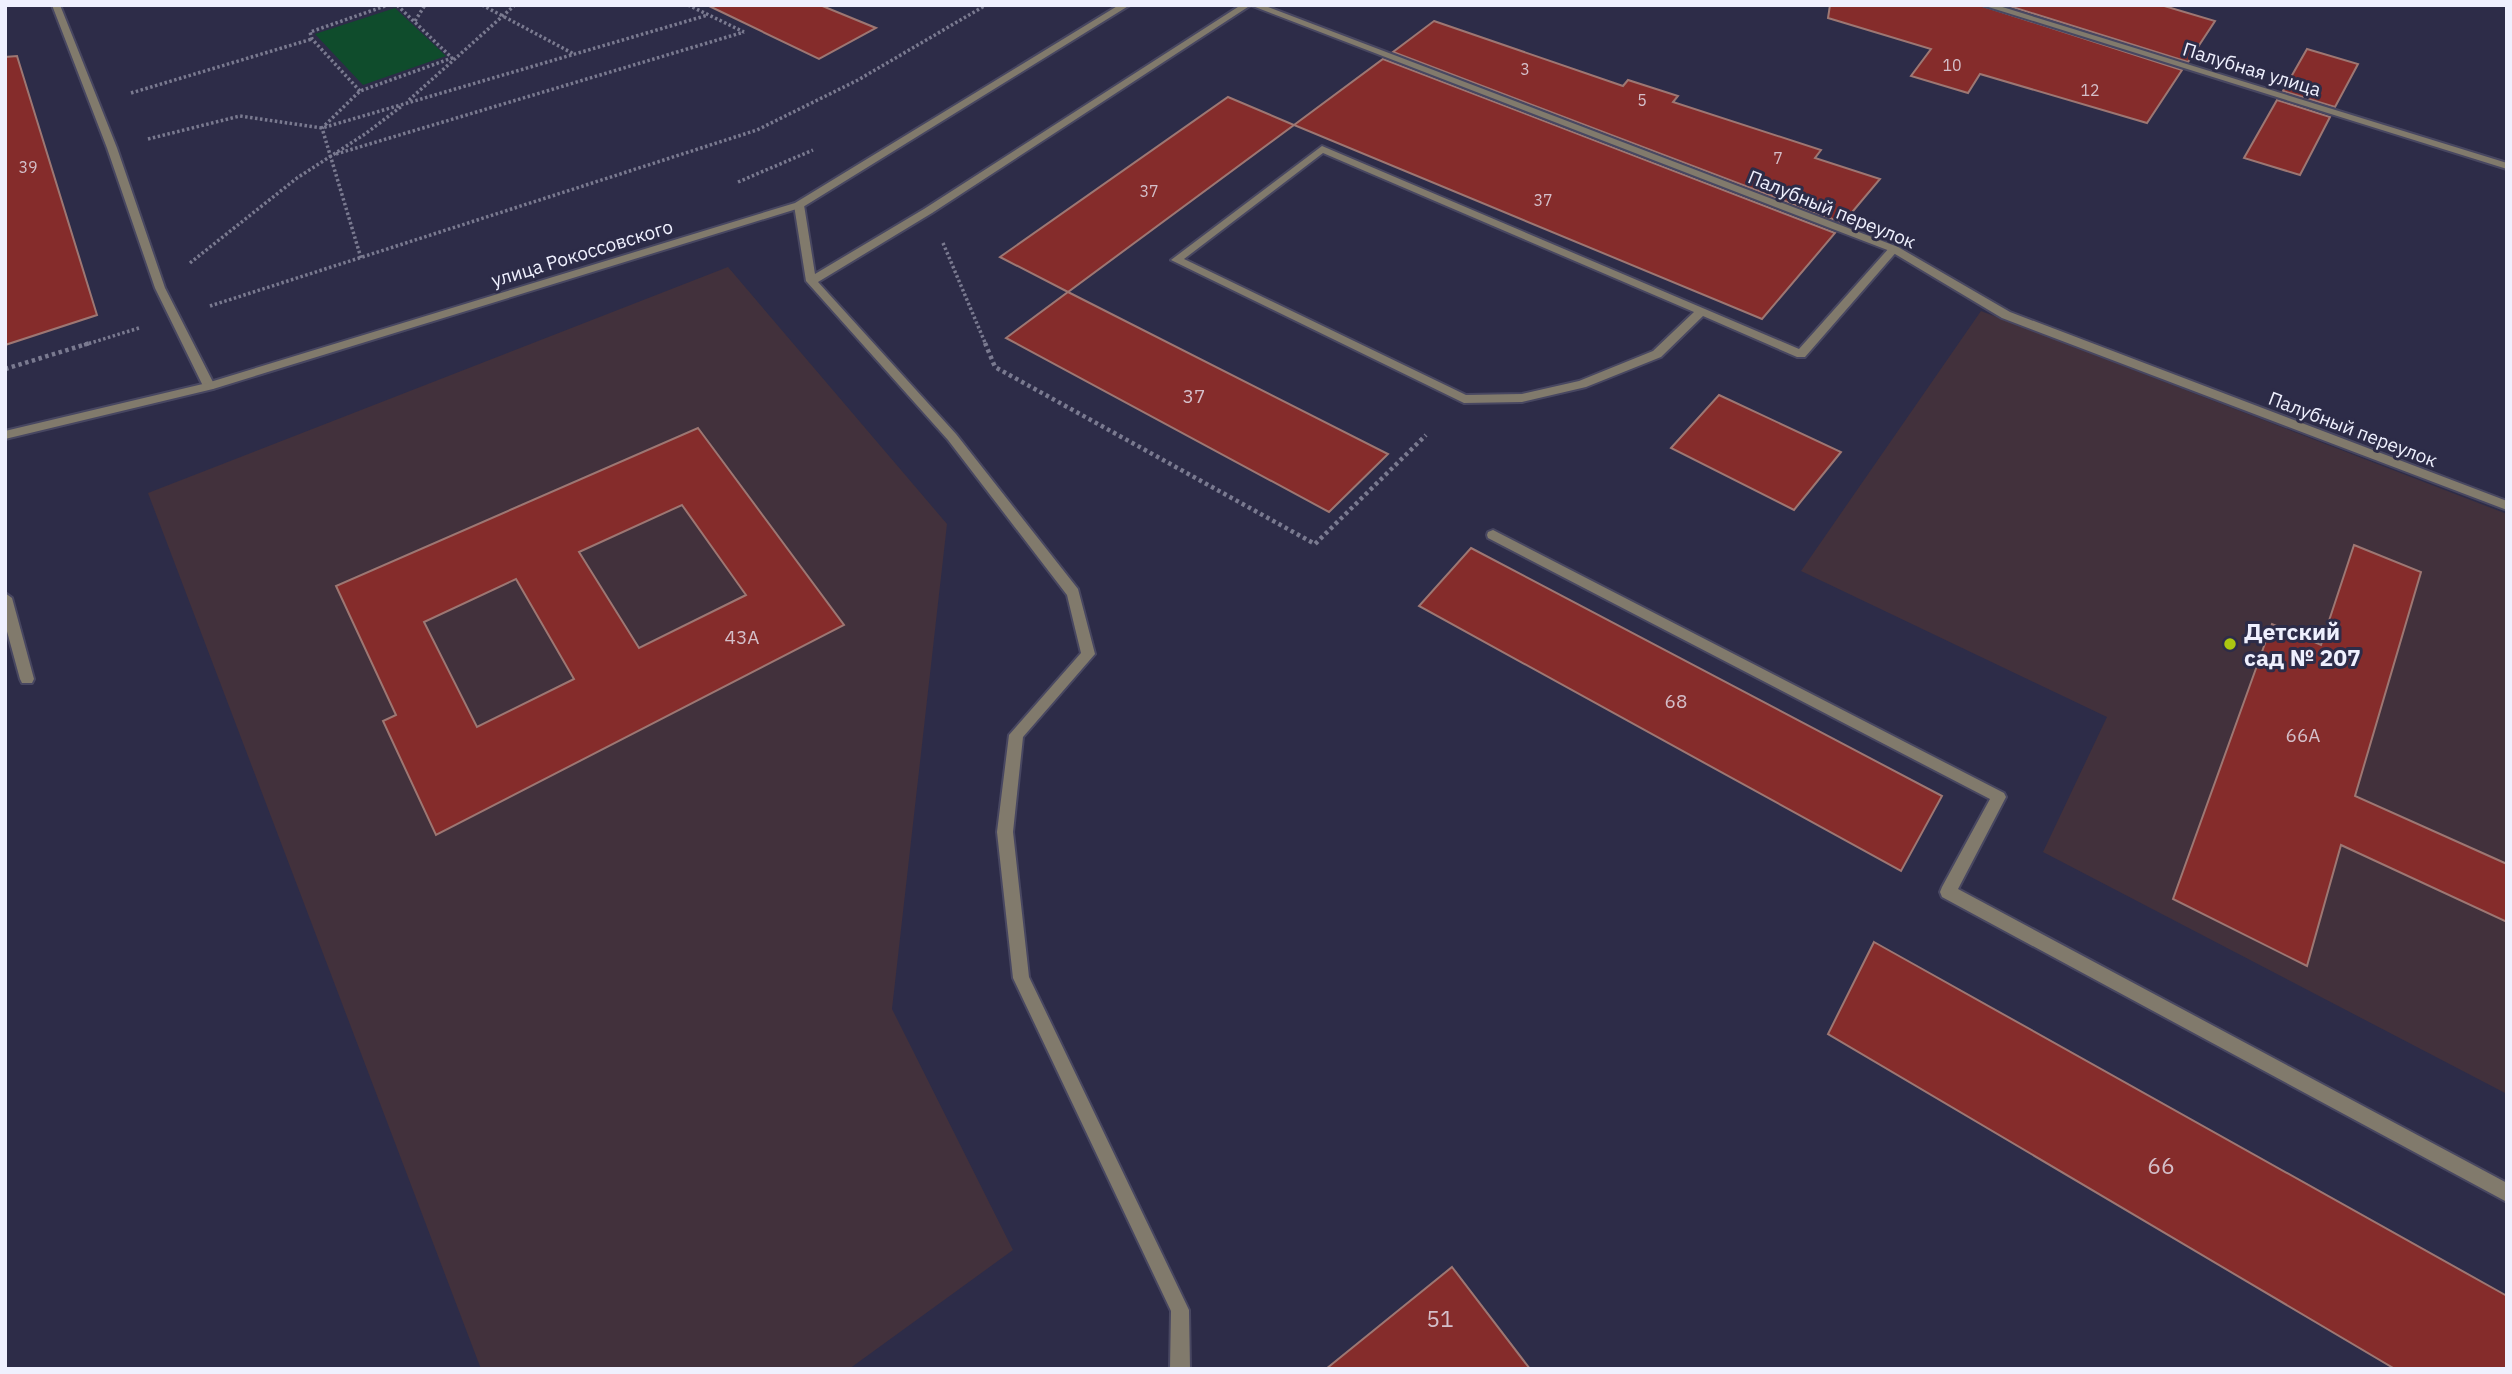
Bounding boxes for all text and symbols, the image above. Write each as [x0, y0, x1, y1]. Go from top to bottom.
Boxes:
street label: Палубная улица [2180, 37, 2324, 101]
house number: 10 [1942, 55, 1962, 75]
house number: 3 [1520, 59, 1530, 79]
house number: 12 [2080, 80, 2100, 100]
house number: 5 [1637, 90, 1647, 110]
house number: 7 [1773, 148, 1783, 168]
house number: 39 [18, 157, 38, 177]
street label: Палубный переулок [1745, 164, 1919, 254]
house number: 37 [1139, 181, 1159, 201]
house number: 37 [1533, 190, 1553, 210]
street label: улица Рокоссовского [488, 214, 676, 292]
house number: 37 [1183, 384, 1205, 408]
street label: Палубный переулок [2265, 386, 2441, 472]
place label: Детский сад № 207 [2244, 616, 2361, 672]
house number: 43А [725, 625, 759, 649]
marker: Детский сад № 207 [2222, 636, 2238, 652]
house number: 68 [1665, 689, 1687, 713]
house number: 66А [2286, 723, 2320, 747]
house number: 66 [2147, 1150, 2175, 1180]
house number: 51 [1426, 1303, 1454, 1333]

